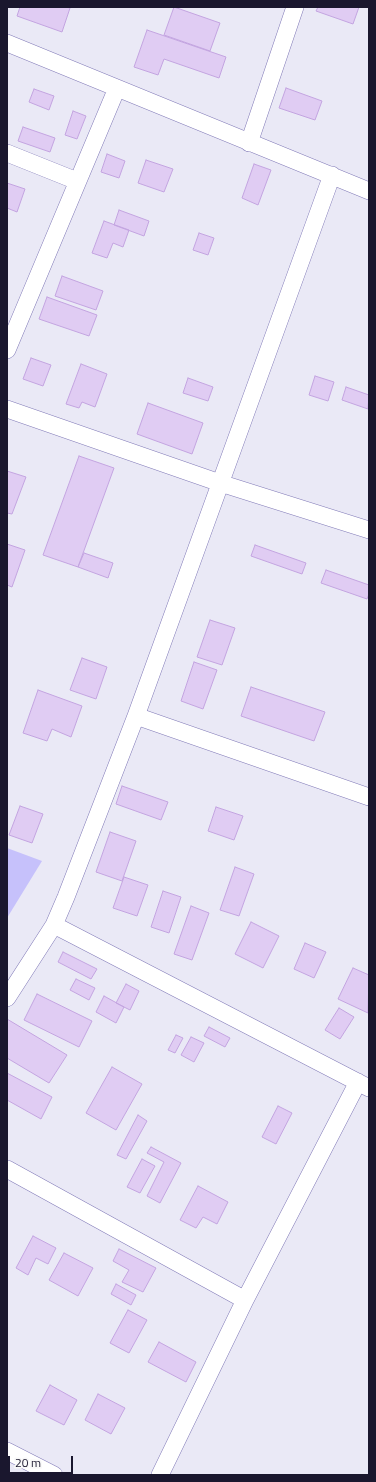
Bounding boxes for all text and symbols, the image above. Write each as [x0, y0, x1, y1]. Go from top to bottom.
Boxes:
scale bar [10, 1448, 75, 1474]
text: 20 m [15, 1453, 41, 1472]

